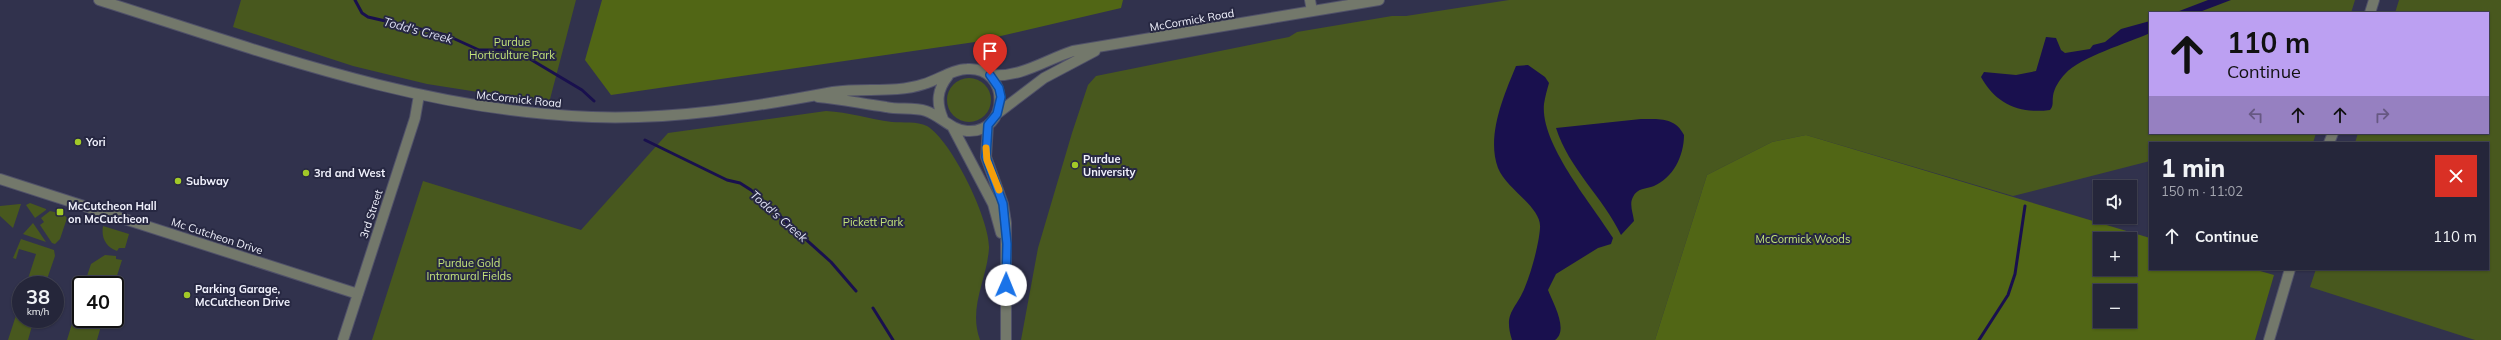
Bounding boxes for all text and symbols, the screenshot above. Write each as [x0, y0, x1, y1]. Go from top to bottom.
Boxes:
street label: McCormick Road [1149, 6, 1235, 34]
water label: Todd's Creek [382, 14, 455, 47]
text: 110 m [2227, 25, 2310, 60]
icon: ahead [2161, 28, 2213, 80]
pin [973, 34, 1007, 75]
park label: Purdue Horticulture Park [469, 35, 555, 62]
icon: arrive [979, 40, 1001, 62]
text: Continue [2227, 60, 2301, 83]
street label: McCormick Road [476, 88, 562, 110]
icon: left [2245, 104, 2267, 126]
icon: ahead [2287, 104, 2309, 126]
icon: ahead [2329, 104, 2351, 126]
icon: right [2371, 104, 2393, 126]
place label: Yori [85, 135, 106, 149]
marker: Yori [73, 137, 83, 147]
place label: Purdue University [1083, 152, 1135, 179]
text: 1 min [2161, 153, 2225, 183]
button: close [2435, 155, 2477, 197]
marker: Purdue University [1070, 160, 1080, 170]
place label: 3rd and West [314, 166, 385, 180]
marker: 3rd and West [301, 168, 311, 178]
place label: Subway [186, 174, 229, 188]
marker: Subway [173, 176, 183, 186]
map controls [2093, 180, 2137, 328]
button: sound [2093, 180, 2137, 224]
text: 150 m · 11:02 [2161, 183, 2243, 199]
water label: Todd's Creek [747, 187, 811, 246]
street label: 3rd Street [357, 188, 385, 240]
place label: McCutcheon Hall on McCutcheon [68, 199, 157, 226]
marker: McCutcheon Hall on McCutcheon [55, 207, 65, 217]
street label: Mc Cutcheon Drive [169, 215, 265, 257]
park label: Pickett Park [843, 215, 903, 229]
icon: ahead [2161, 225, 2183, 247]
text: Continue [2195, 227, 2258, 246]
text: 110 m [2433, 227, 2477, 246]
park label: McCormick Woods [1756, 232, 1850, 246]
button: + [2093, 232, 2137, 276]
park label: Purdue Gold Intramural Fields [426, 256, 512, 283]
position arrow [985, 264, 1027, 306]
speed limit sign: 40 [72, 276, 124, 328]
place label: Parking Garage, McCutcheon Drive [195, 282, 290, 309]
text: 38 [26, 284, 50, 309]
button: − [2093, 284, 2137, 328]
marker: Parking Garage, McCutcheon Drive [182, 290, 192, 300]
text: km/h [27, 305, 49, 318]

